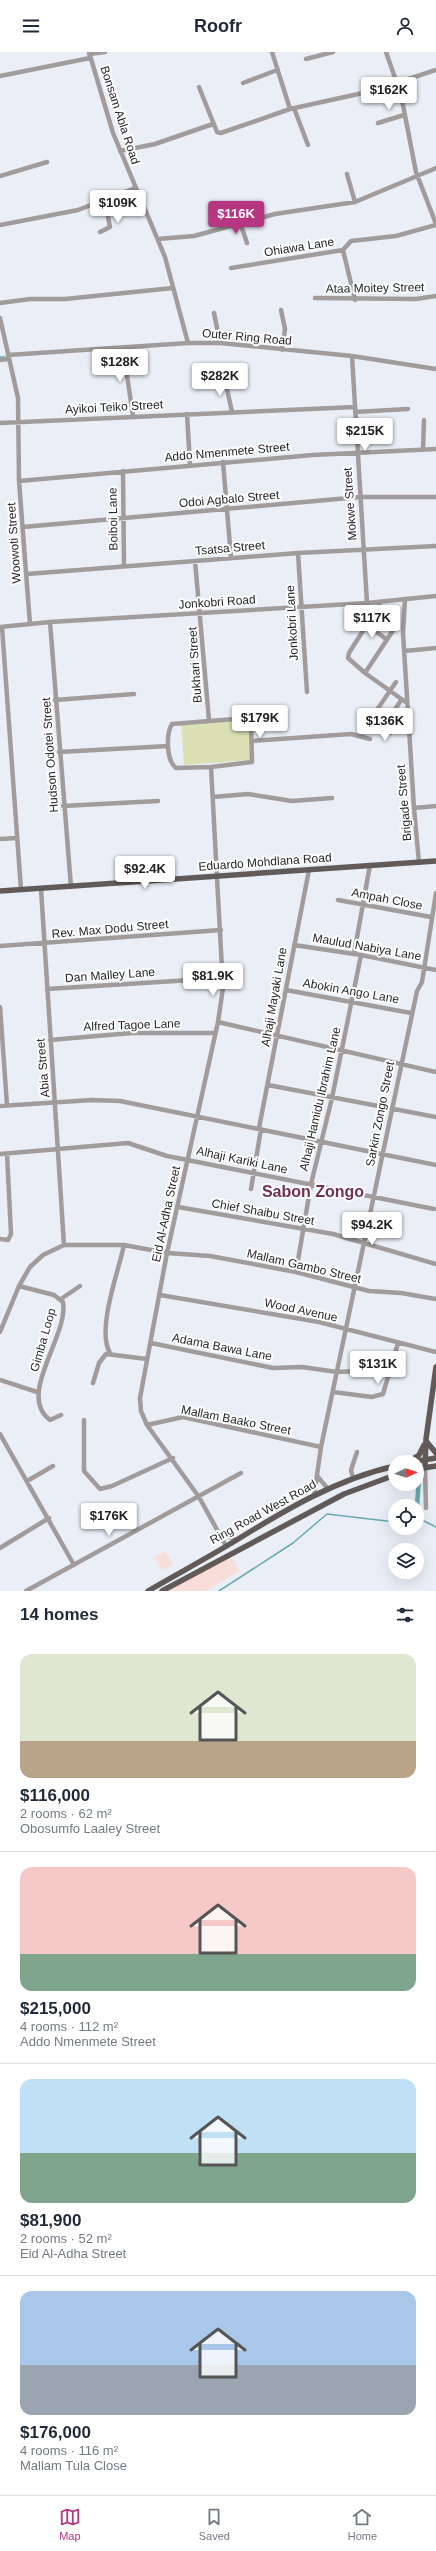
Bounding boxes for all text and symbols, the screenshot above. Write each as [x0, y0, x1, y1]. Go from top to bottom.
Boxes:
icon: menu [20, 15, 42, 37]
icon: person [394, 15, 416, 37]
text: Roofr [194, 16, 242, 36]
street label: Bonsam Abla Road [97, 64, 143, 166]
pin: $162K [361, 77, 417, 111]
text: $162K [370, 82, 408, 97]
pin: $109K [90, 190, 146, 224]
text: $109K [99, 195, 137, 210]
pin: $116K [208, 201, 264, 235]
text: $116K [217, 206, 255, 221]
street label: Ohiawa Lane [263, 235, 335, 259]
street label: Ataa Moitey Street [326, 280, 425, 296]
street label: Outer Ring Road [202, 326, 292, 348]
pin: $128K [92, 349, 148, 383]
text: $128K [101, 354, 139, 369]
pin: $282K [192, 363, 248, 397]
text: $282K [201, 368, 239, 383]
street label: Ayikoi Teiko Street [65, 397, 164, 417]
pin: $215K [337, 418, 393, 452]
text: $215K [346, 423, 384, 438]
street label: Addo Nmenmete Street [164, 440, 291, 464]
street label: Mokwe Street [340, 466, 360, 541]
street label: Boiboi Lane [105, 487, 121, 551]
street label: Odoi Agbalo Street [178, 488, 280, 510]
street label: Woowoti Street [4, 501, 24, 584]
street label: Tsatsa Street [195, 538, 266, 558]
street label: Jonkobri Lane [283, 585, 301, 661]
street label: Jonkobri Road [178, 592, 256, 612]
pin: $117K [344, 605, 400, 639]
text: $117K [353, 610, 391, 625]
street label: Bukhari Street [185, 626, 205, 703]
street label: Hudson Odotei Street [39, 696, 61, 813]
pin: $179K [232, 705, 288, 739]
pin: $136K [357, 708, 413, 742]
text: $179K [241, 710, 279, 725]
text: $136K [366, 713, 404, 728]
street label: Brigade Street [394, 764, 414, 842]
street label: Eduardo Mohdlana Road [198, 850, 332, 874]
pin: $92.4K [112, 856, 178, 890]
text: $92.4K [124, 861, 166, 876]
street label: Ampah Close [350, 885, 424, 913]
street label: Rev. Max Dodu Street [51, 917, 170, 941]
street label: Maulud Nabiya Lane [312, 931, 423, 964]
street label: Alhaji Mayaki Lane [258, 946, 290, 1048]
pin: $81.9K [180, 963, 246, 997]
street label: Dan Malley Lane [65, 965, 156, 985]
text: $81.9K [192, 968, 234, 983]
street label: Abokin Ango Lane [302, 976, 401, 1006]
street label: Alfred Tagoe Lane [83, 1016, 181, 1034]
street label: Alhaji Hamidu Ibrahim Lane [297, 1025, 343, 1172]
street label: Abia Street [33, 1037, 53, 1098]
street label: Sarkin Zongo Street [363, 1060, 397, 1168]
street label: Alhaji Kariki Lane [195, 1144, 289, 1177]
street label: Eid Al-Adha Street [149, 1164, 183, 1263]
district label: Sabon Zongo [262, 1183, 364, 1200]
street label: Chief Shaibu Street [211, 1196, 316, 1228]
pin: $94.2K [339, 1212, 405, 1246]
text: $94.2K [351, 1217, 393, 1232]
street label: Mallam Gambo Street [246, 1246, 363, 1286]
street label: Wood Avenue [263, 1295, 339, 1325]
street label: Gimba Loop [27, 1306, 59, 1373]
street label: Adama Bawa Lane [171, 1330, 273, 1364]
pin: $131K [350, 1351, 406, 1385]
text: $131K [359, 1356, 397, 1371]
street label: Mallam Baako Street [180, 1403, 293, 1438]
north arrow [388, 1455, 424, 1491]
map controls [388, 1455, 424, 1579]
street label: Ring Road West Road [207, 1477, 319, 1547]
button: locate [388, 1499, 424, 1535]
pin: $176K [81, 1503, 137, 1537]
text: $176K [90, 1508, 128, 1523]
button: layers [388, 1543, 424, 1579]
icon: filters [394, 1604, 416, 1626]
text: 14 homes [20, 1605, 98, 1624]
icon: home [182, 1680, 254, 1752]
text: $116,000 [20, 1786, 90, 1805]
text: 2 rooms · 62 m² [20, 1806, 112, 1821]
text: Obosumfo Laaley Street [20, 1821, 160, 1836]
icon: home [182, 1893, 254, 1965]
text: $215,000 [20, 1999, 91, 2018]
text: 4 rooms · 112 m² [20, 2019, 118, 2034]
text: Addo Nmenmete Street [20, 2034, 156, 2049]
icon: home [182, 2105, 254, 2177]
text: $81,900 [20, 2211, 81, 2230]
text: 2 rooms · 52 m² [20, 2231, 112, 2246]
text: Eid Al-Adha Street [20, 2246, 126, 2261]
icon: home [182, 2317, 254, 2389]
text: $176,000 [20, 2423, 91, 2442]
text: 4 rooms · 116 m² [20, 2443, 118, 2458]
text: Mallam Tula Close [20, 2458, 127, 2473]
tab: Map [59, 2506, 81, 2542]
tab: Saved [199, 2506, 230, 2542]
tab: Home [348, 2506, 377, 2542]

